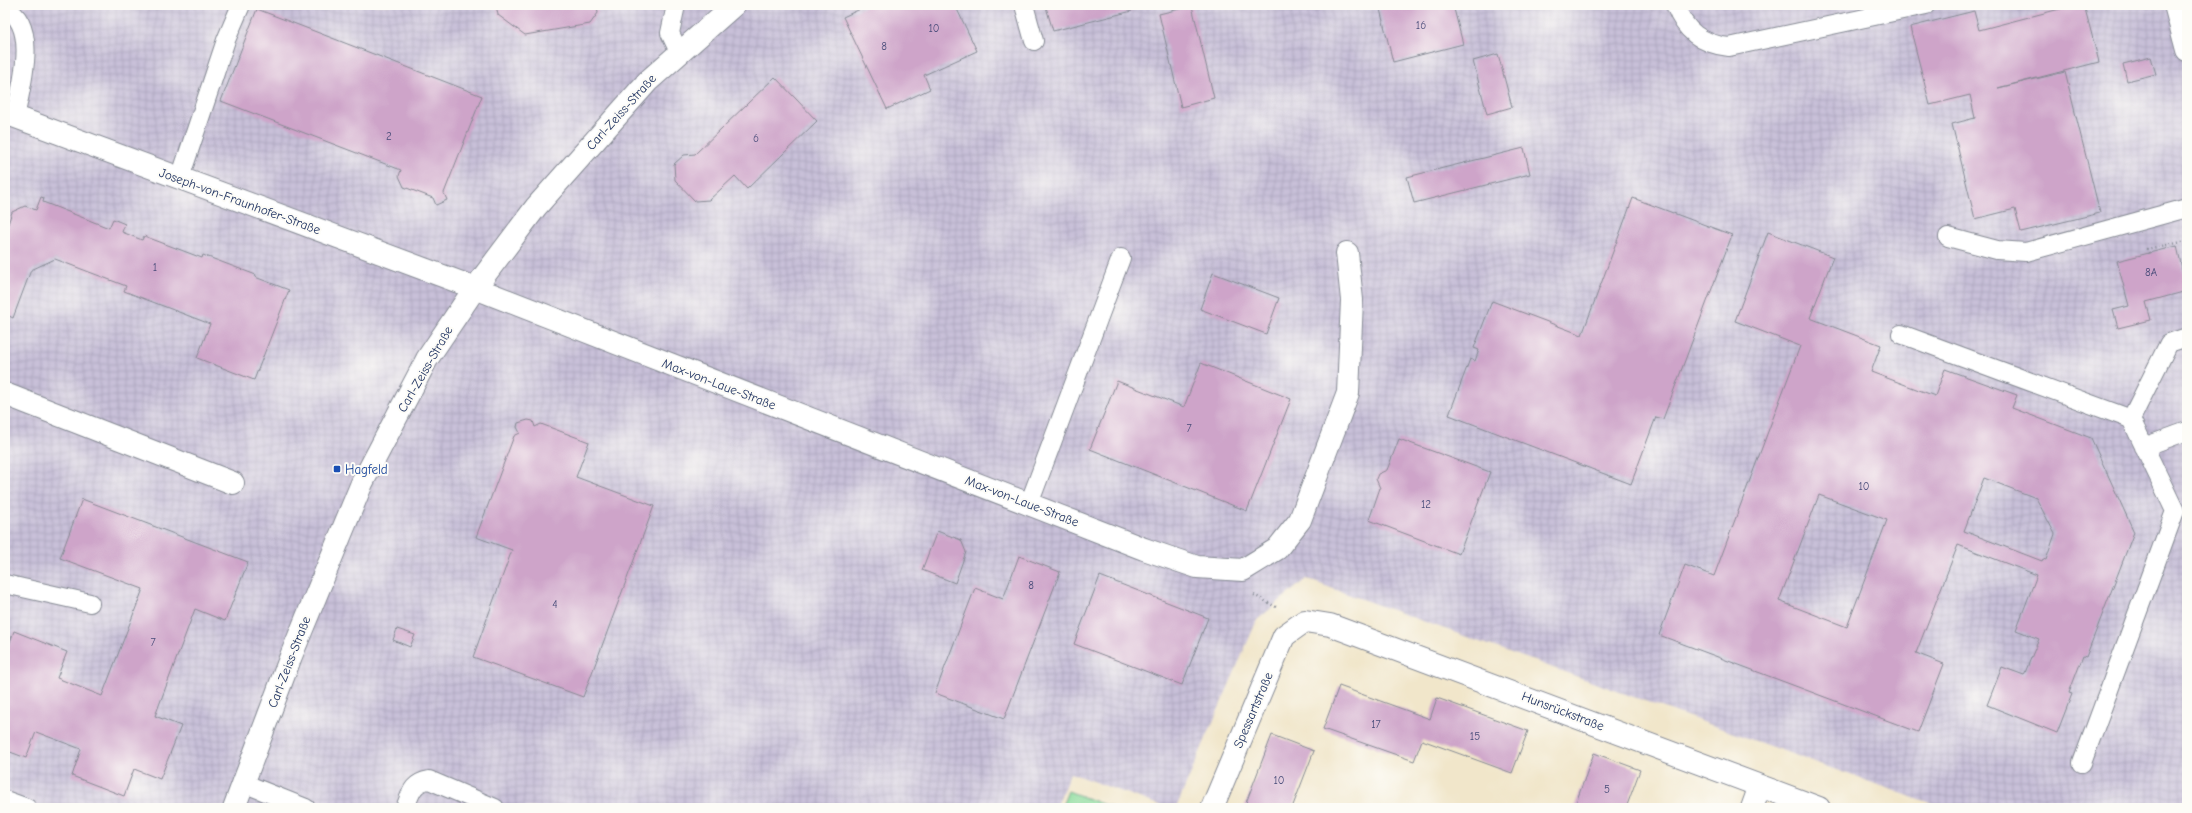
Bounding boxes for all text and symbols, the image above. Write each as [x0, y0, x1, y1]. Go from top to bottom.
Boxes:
house number: 16 [1416, 19, 1426, 32]
house number: 10 [928, 22, 940, 35]
house number: 8 [881, 40, 887, 53]
street label: Carl-Zeiss-Straße [583, 71, 659, 153]
house number: 2 [386, 130, 392, 143]
house number: 6 [753, 132, 759, 145]
street label: Joseph-von-Fraunhofer-Straße [157, 165, 323, 237]
house number: 1 [153, 261, 157, 274]
house number: 8A [2145, 266, 2158, 279]
street label: Carl-Zeiss-Straße [394, 323, 456, 415]
street label: Max-von-Laue-Straße [660, 355, 778, 413]
house number: 7 [1186, 422, 1192, 435]
place label: Hagfeld [345, 462, 388, 477]
marker: Hagfeld [332, 464, 342, 474]
street label: Max-von-Laue-Straße [963, 472, 1081, 530]
house number: 10 [1858, 480, 1870, 493]
house number: 12 [1421, 498, 1431, 511]
house number: 8 [1028, 579, 1034, 592]
house number: 4 [552, 598, 558, 611]
street label: Carl-Zeiss-Straße [265, 614, 314, 710]
house number: 7 [150, 636, 156, 649]
street label: Spessartstraße [1230, 669, 1276, 750]
street label: Hunsrückstraße [1520, 688, 1607, 734]
house number: 17 [1371, 718, 1381, 731]
house number: 15 [1470, 730, 1480, 743]
house number: 10 [1273, 774, 1285, 787]
house number: 5 [1604, 783, 1610, 796]

